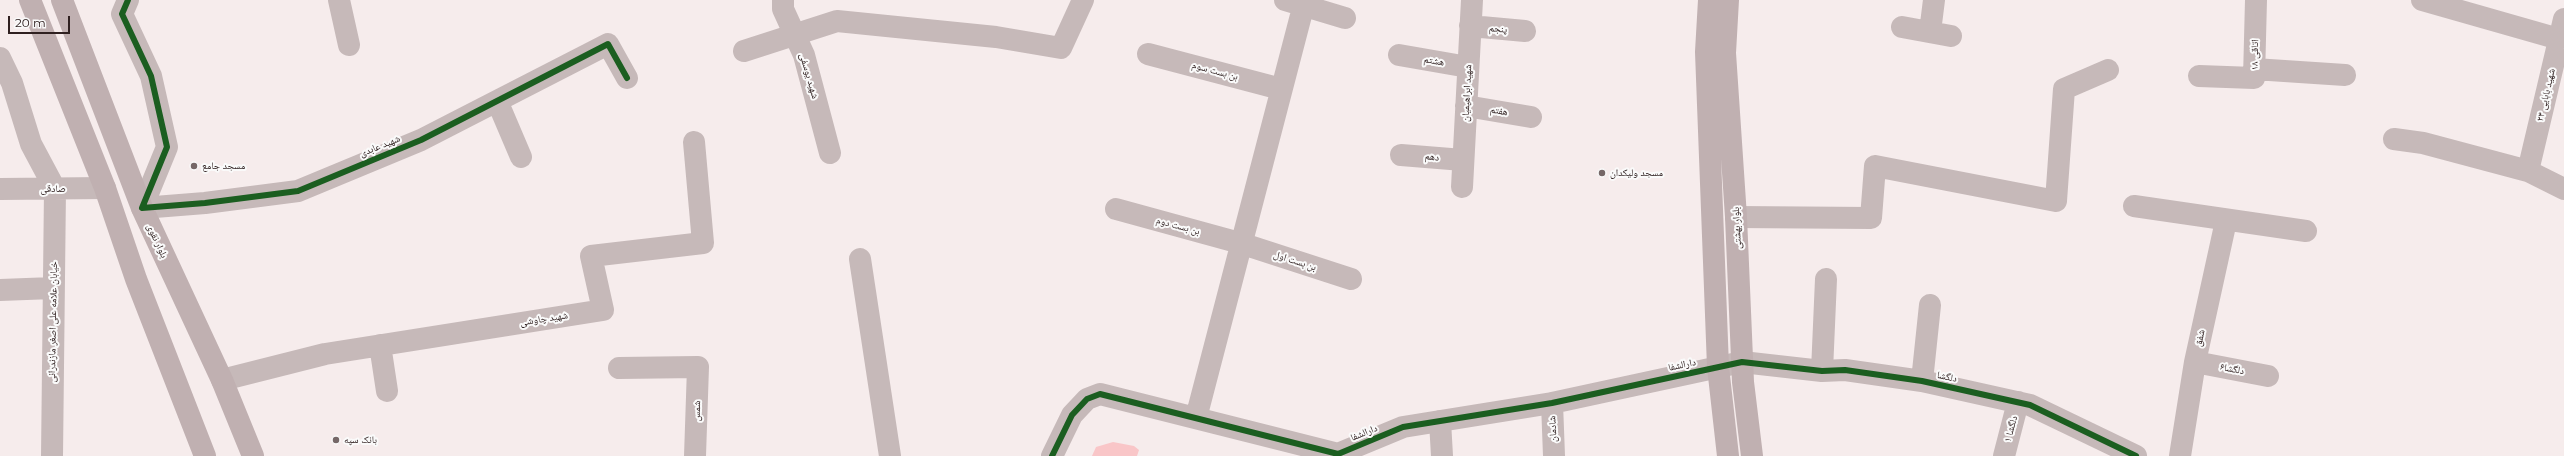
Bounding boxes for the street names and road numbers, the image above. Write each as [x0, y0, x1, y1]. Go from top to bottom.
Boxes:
street label: پنجم [1488, 22, 1508, 36]
street label: اتاقی ۱۸ [2249, 39, 2261, 71]
street label: شهید یوسفی [797, 52, 821, 100]
street label: هشتم [1423, 53, 1445, 69]
street label: بن بست سوم [1190, 59, 1240, 83]
street label: شهید ابراهیمیان [1459, 64, 1475, 122]
street label: شهید بابایی ۲۴ [2534, 67, 2558, 123]
street label: هفتم [1489, 104, 1509, 118]
street label: شهید عابدی [358, 132, 402, 160]
street label: دهم [1424, 150, 1440, 164]
street label: صادقی [40, 183, 66, 195]
street label: بلوار بهشتی [1730, 207, 1744, 249]
street label: بن بست دوم [1155, 214, 1201, 238]
street label: بلوار نقوی [144, 222, 170, 260]
street label: بن بست اول [1272, 248, 1318, 274]
street label: خیابان علامه علی اصغر مازندرانی [46, 261, 60, 383]
street label: شهید چاوشی [519, 309, 569, 329]
street label: شفق [2192, 328, 2208, 348]
street label: دارالشفا [1667, 356, 1697, 374]
street label: دلگشا۶ [2219, 361, 2245, 377]
street label: دلگشا [1936, 369, 1958, 385]
street label: شمس [691, 400, 703, 422]
street label: دلگشا ۱ [2002, 414, 2020, 444]
street label: شادمان [1546, 416, 1560, 442]
street label: دارالشفا [1349, 422, 1379, 444]

